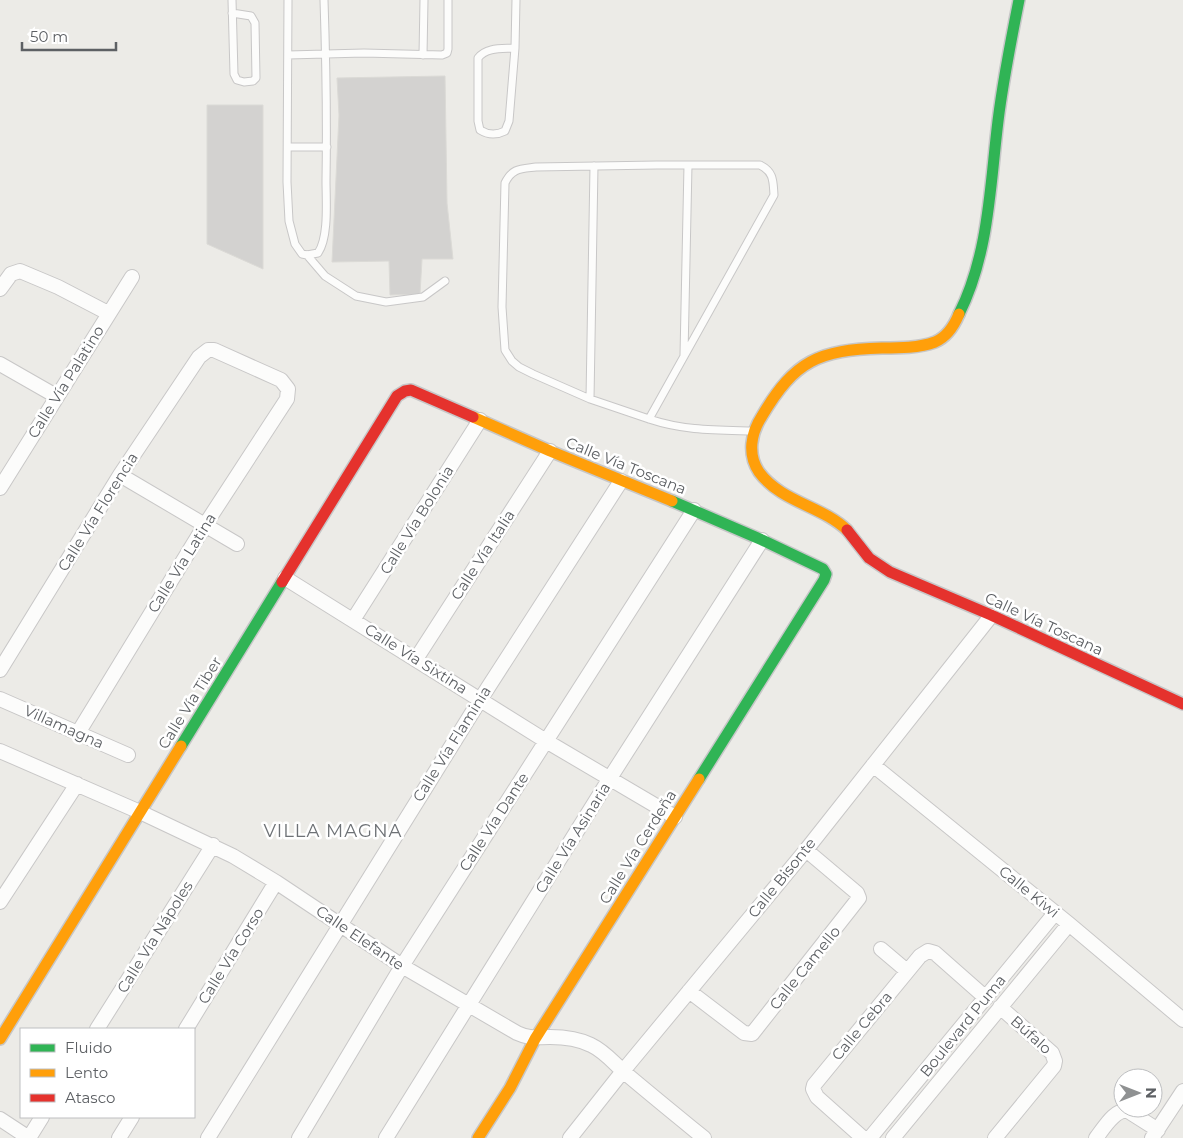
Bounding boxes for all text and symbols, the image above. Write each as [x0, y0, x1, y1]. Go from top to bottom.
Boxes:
scale bar [22, 20, 116, 52]
text: 50 m [30, 27, 68, 46]
street label: Calle Vía Palatino [23, 322, 108, 442]
street label: Calle Vía Toscana [563, 433, 689, 498]
street label: Calle Vía Florencia [53, 449, 142, 575]
street label: Calle Vía Bolonia [375, 462, 458, 578]
street label: Calle Vía Italia [446, 506, 519, 603]
street label: Calle Vía Latina [143, 509, 220, 616]
street label: Calle Vía Toscana [982, 588, 1106, 659]
street label: Calle Vía Sixtina [361, 619, 471, 698]
street label: Calle Vía Tiber [154, 653, 226, 752]
street label: Calle Vía Flaminia [408, 682, 495, 805]
street label: Villamagna [21, 701, 107, 753]
street label: Calle Vía Dante [455, 769, 533, 875]
street label: Calle Vía Asinaria [531, 779, 614, 897]
street label: Calle Vía Cerdeña [595, 786, 680, 907]
district label: VILLA MAGNA [264, 820, 402, 842]
street label: Calle Bisonte [744, 834, 820, 922]
street label: Calle Kiwi [995, 861, 1063, 922]
street label: Calle Vía Nápoles [112, 877, 197, 996]
street label: Calle Elefante [313, 901, 408, 974]
street label: Calle Vía Corso [193, 904, 268, 1007]
street label: Calle Camello [765, 922, 844, 1013]
street label: Boulevard Puma [916, 971, 1010, 1081]
street label: Calle Cebra [827, 987, 896, 1064]
street label: Búfalo [1007, 1011, 1056, 1058]
legend [20, 1028, 195, 1118]
text: Fluido [65, 1038, 112, 1057]
text: Lento [65, 1063, 108, 1082]
north arrow [1113, 1068, 1163, 1118]
text: N [1142, 1087, 1160, 1099]
text: Atasco [65, 1088, 115, 1107]

